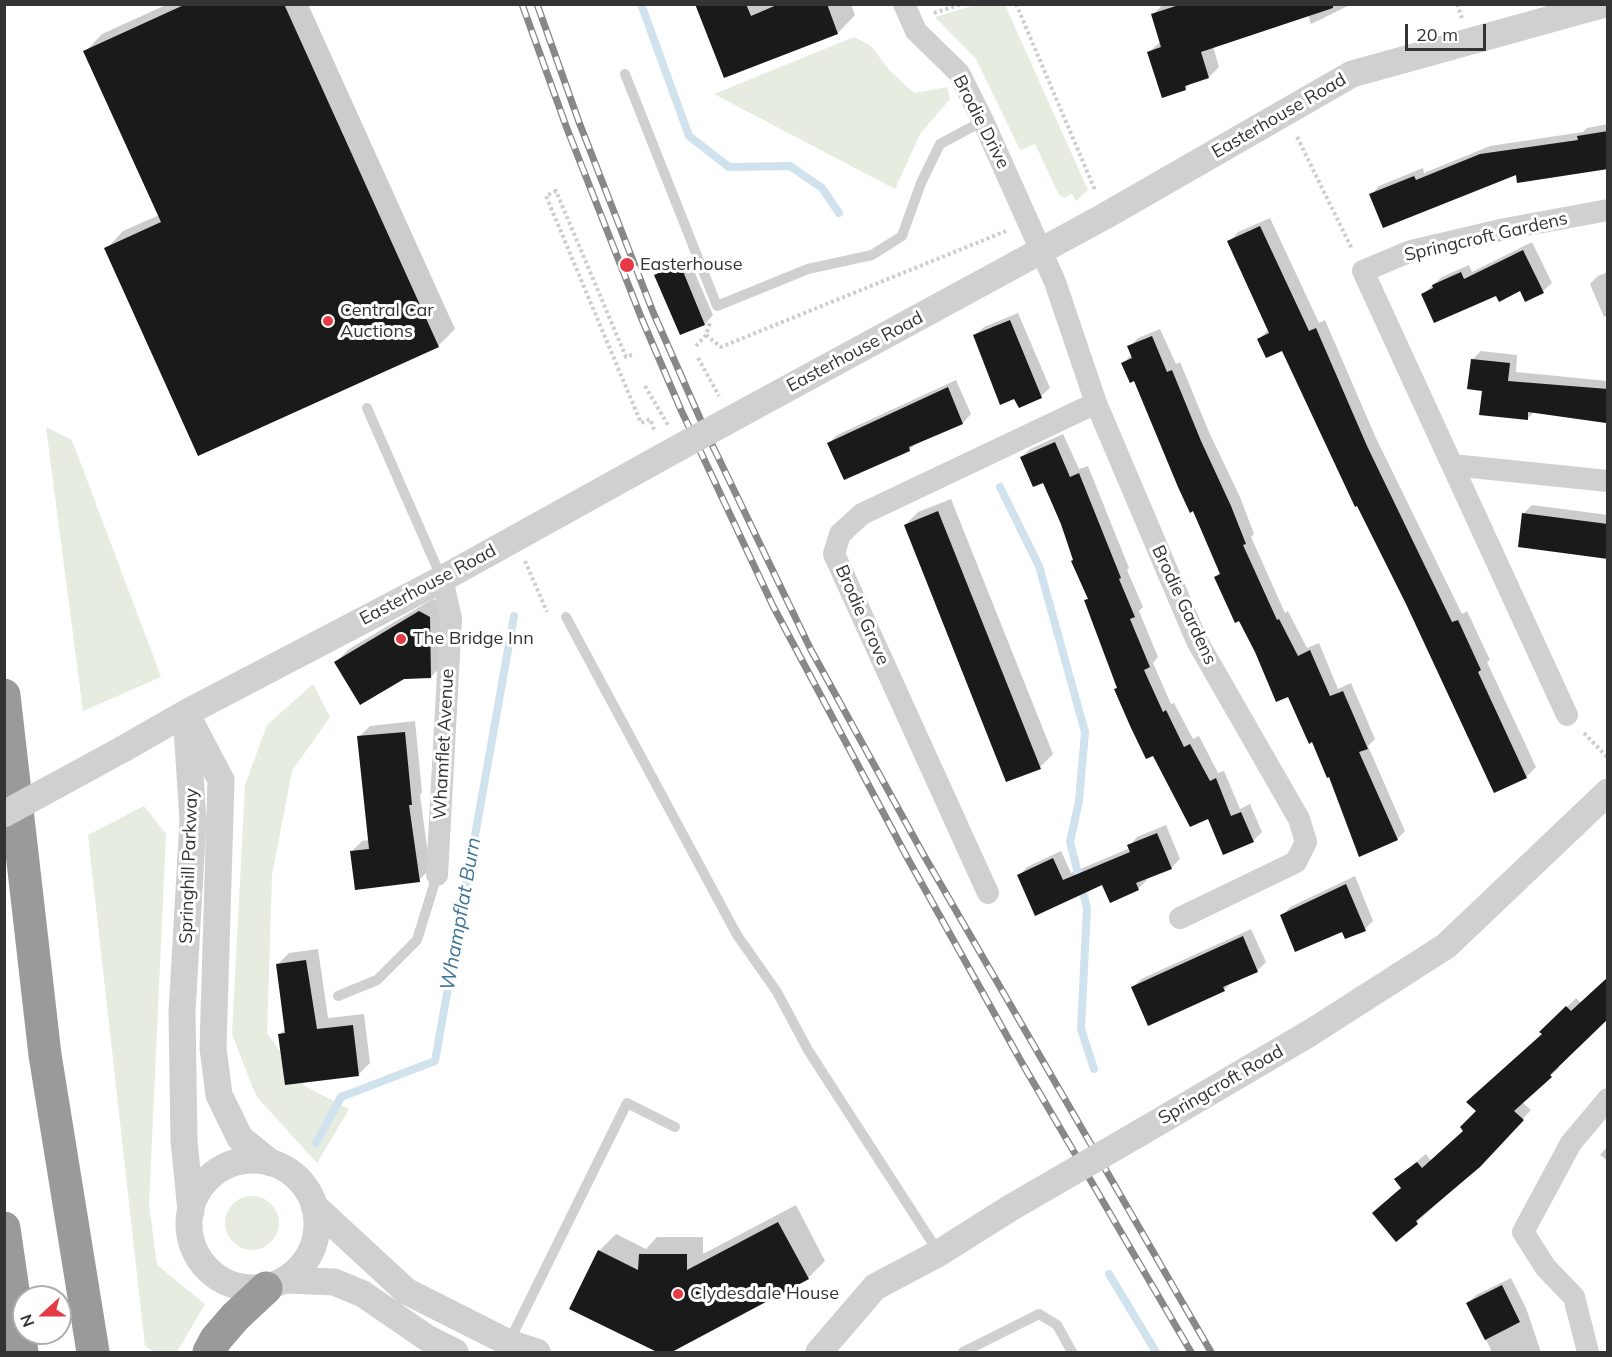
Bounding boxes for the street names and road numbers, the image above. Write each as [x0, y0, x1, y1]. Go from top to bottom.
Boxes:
street label: Easterhouse Road [1208, 69, 1350, 163]
street label: Brodie Drive [948, 72, 1014, 172]
street label: Springcroft Gardens [1402, 208, 1570, 266]
street label: Easterhouse Road [783, 307, 927, 397]
street label: Easterhouse Road [356, 540, 500, 630]
street label: Brodie Gardens [1147, 542, 1221, 668]
street label: Brodie Grove [830, 562, 894, 668]
street label: Whamflet Avenue [429, 668, 459, 820]
street label: Springhill Parkway [175, 788, 203, 944]
street label: Springcroft Road [1155, 1041, 1287, 1129]

